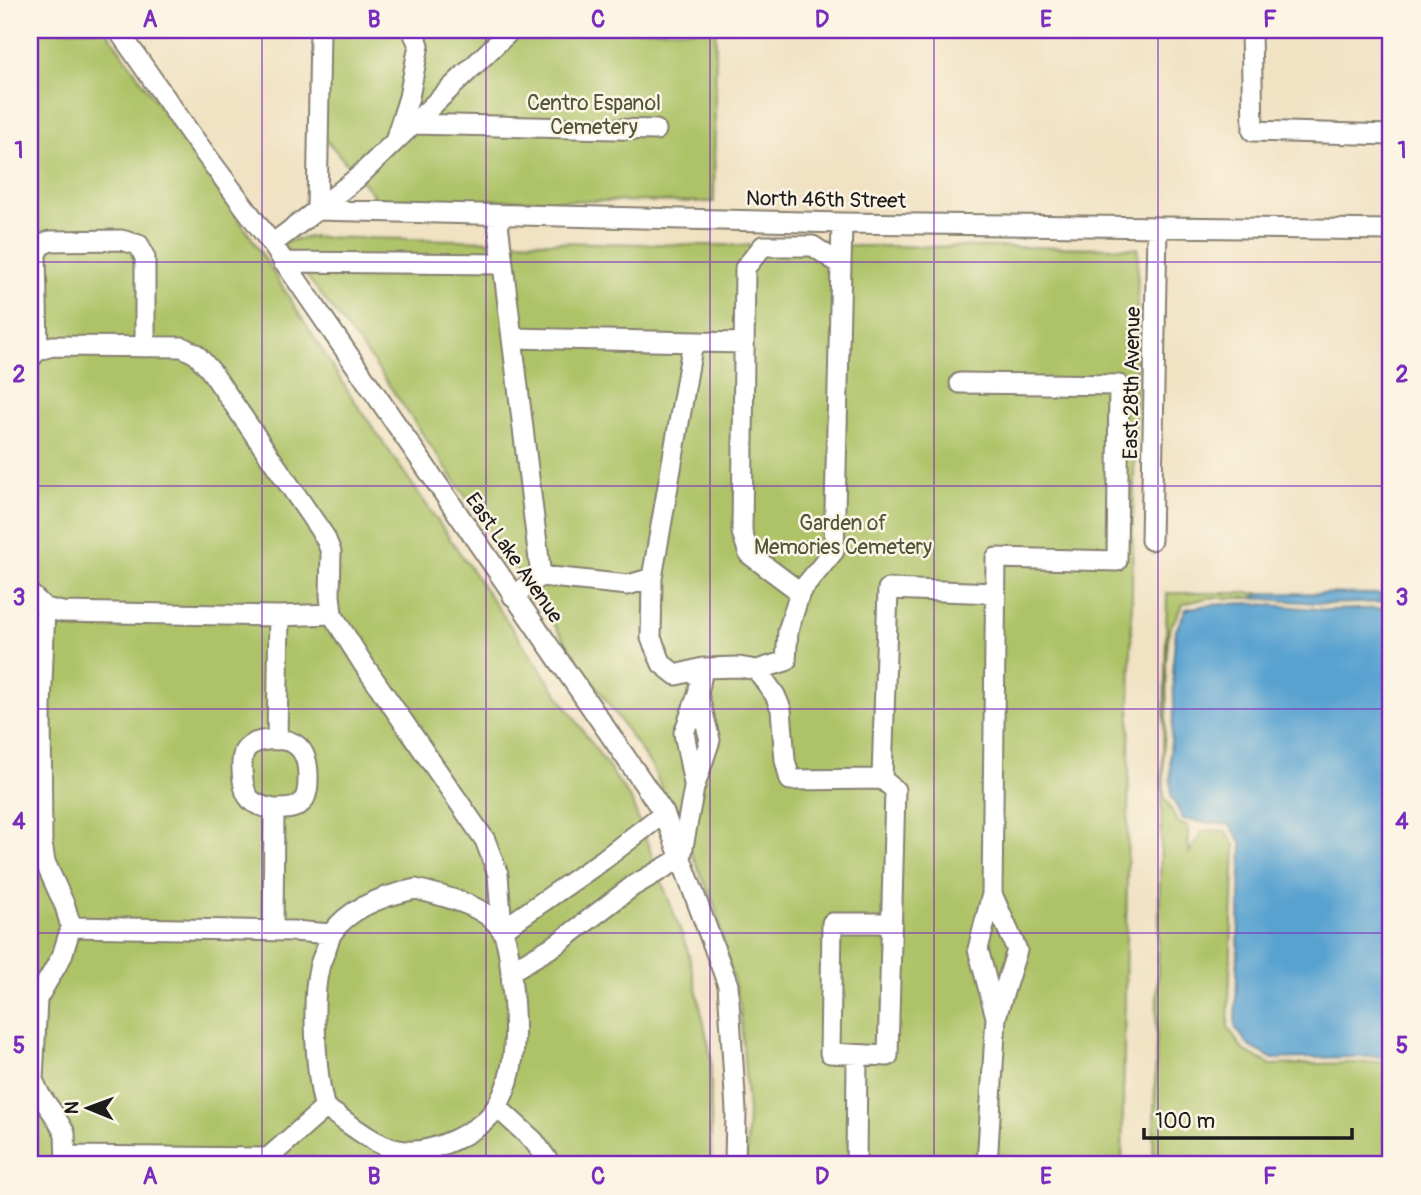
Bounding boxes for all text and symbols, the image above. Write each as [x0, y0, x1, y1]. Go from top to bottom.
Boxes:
text: A [143, 5, 158, 34]
text: B [367, 5, 381, 34]
text: C [591, 5, 605, 34]
text: D [815, 5, 829, 34]
text: E [1040, 5, 1052, 34]
text: F [1263, 5, 1277, 34]
park label: Centro Espanol Cemetery [527, 90, 661, 141]
text: 1 [15, 136, 24, 165]
text: 1 [1398, 136, 1407, 165]
street label: North 46th Street [746, 185, 907, 215]
street label: East 28th Avenue [1117, 306, 1147, 460]
text: 2 [13, 360, 26, 389]
text: 2 [1396, 360, 1409, 389]
street label: East Lake Avenue [459, 488, 569, 629]
park label: Garden of Memories Cemetery [754, 510, 932, 561]
text: 3 [13, 583, 25, 612]
text: 3 [1396, 583, 1408, 612]
text: 4 [12, 807, 26, 836]
text: 4 [1395, 807, 1409, 836]
text: 5 [13, 1031, 25, 1060]
text: 5 [1396, 1031, 1408, 1060]
north arrow [52, 1072, 122, 1142]
scale bar [1144, 1097, 1353, 1141]
text: N [60, 1101, 84, 1114]
text: 100 m [1155, 1108, 1215, 1135]
text: A [143, 1162, 158, 1191]
text: B [367, 1162, 381, 1191]
text: C [591, 1162, 605, 1191]
text: D [815, 1162, 829, 1191]
text: E [1040, 1162, 1052, 1191]
text: F [1263, 1162, 1277, 1191]

